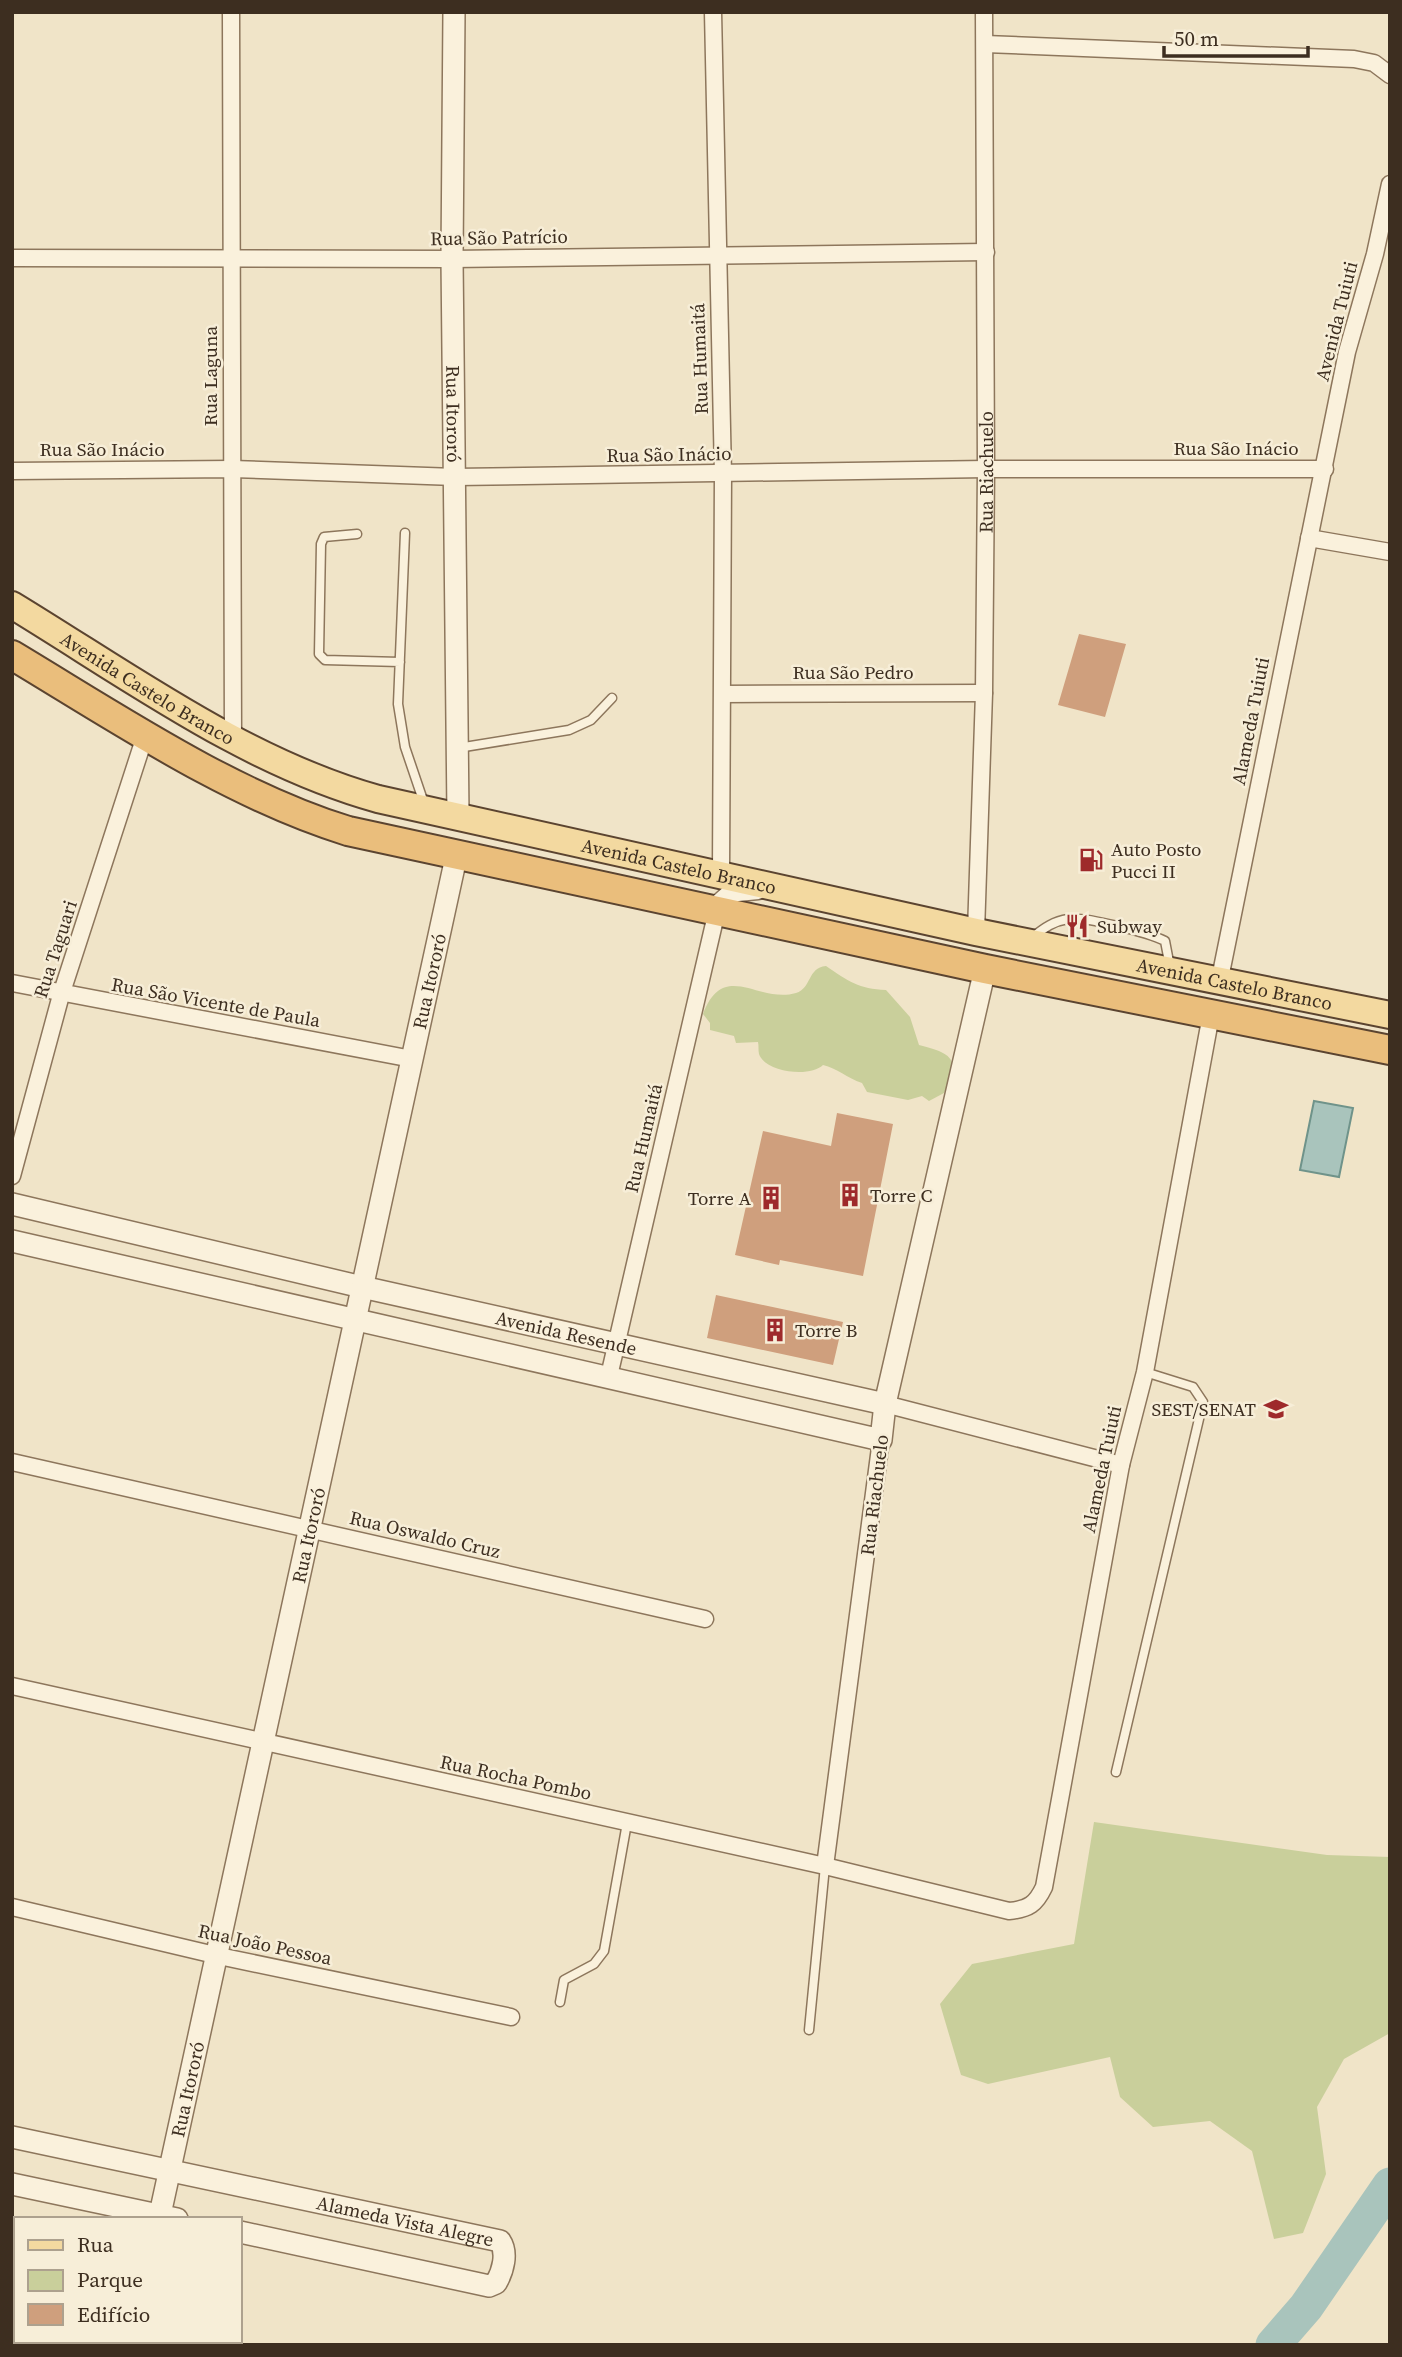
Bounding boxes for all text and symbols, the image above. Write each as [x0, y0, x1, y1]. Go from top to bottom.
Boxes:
scale bar [1164, 14, 1308, 58]
text: 50 m [1174, 24, 1219, 53]
street label: Rua São Patrício [430, 223, 568, 251]
street label: Avenida Tuiuti [1309, 258, 1364, 384]
street label: Rua Humaitá [684, 303, 714, 415]
street label: Rua Laguna [197, 326, 223, 426]
street label: Rua Itororó [440, 365, 467, 463]
street label: Rua Riachuelo [972, 411, 999, 533]
street label: Rua São Inácio [1173, 435, 1299, 461]
street label: Rua São Inácio [39, 436, 165, 462]
street label: Rua São Inácio [606, 440, 732, 468]
street label: Avenida Castelo Branco [56, 625, 239, 751]
street label: Alameda Tuiuti [1225, 655, 1275, 787]
street label: Rua São Pedro [792, 659, 914, 685]
street label: Avenida Castelo Branco [579, 832, 779, 900]
place label: Auto Posto Pucci II [1111, 836, 1201, 884]
fuel station icon: Auto Posto Pucci II [1077, 846, 1105, 874]
street label: Rua Taguari [27, 896, 83, 1001]
restaurant icon: Subway [1063, 912, 1091, 940]
place label: Subway [1097, 913, 1162, 939]
street label: Rua Itororó [406, 931, 452, 1031]
street label: Avenida Castelo Branco [1134, 952, 1335, 1016]
street label: Rua São Vicente de Paula [110, 971, 323, 1033]
street label: Rua Humaitá [618, 1081, 668, 1195]
building icon: Torre C [836, 1181, 864, 1209]
place label: Torre C [870, 1182, 933, 1208]
building icon: Torre A [757, 1184, 785, 1212]
place label: Torre A [688, 1185, 751, 1211]
street label: Avenida Resende [493, 1304, 639, 1361]
building icon: Torre B [761, 1316, 789, 1344]
place label: Torre B [795, 1317, 858, 1343]
school or university icon: SEST/SENAT [1262, 1395, 1290, 1423]
place label: SEST/SENAT [1151, 1396, 1257, 1422]
street label: Alameda Tuiuti [1075, 1403, 1127, 1535]
street label: Rua Riachuelo [854, 1433, 894, 1557]
street label: Rua Itororó [285, 1485, 331, 1585]
street label: Rua Oswaldo Cruz [347, 1504, 503, 1564]
street label: Rua Rocha Pombo [438, 1748, 594, 1806]
street label: Rua João Pessoa [196, 1917, 335, 1971]
street label: Rua Itororó [164, 2039, 210, 2139]
street label: Alameda Vista Alegre [314, 2189, 496, 2252]
legend [14, 2217, 242, 2343]
text: Rua [77, 2230, 114, 2259]
text: Parque [77, 2265, 143, 2294]
text: Edifício [77, 2300, 150, 2329]

